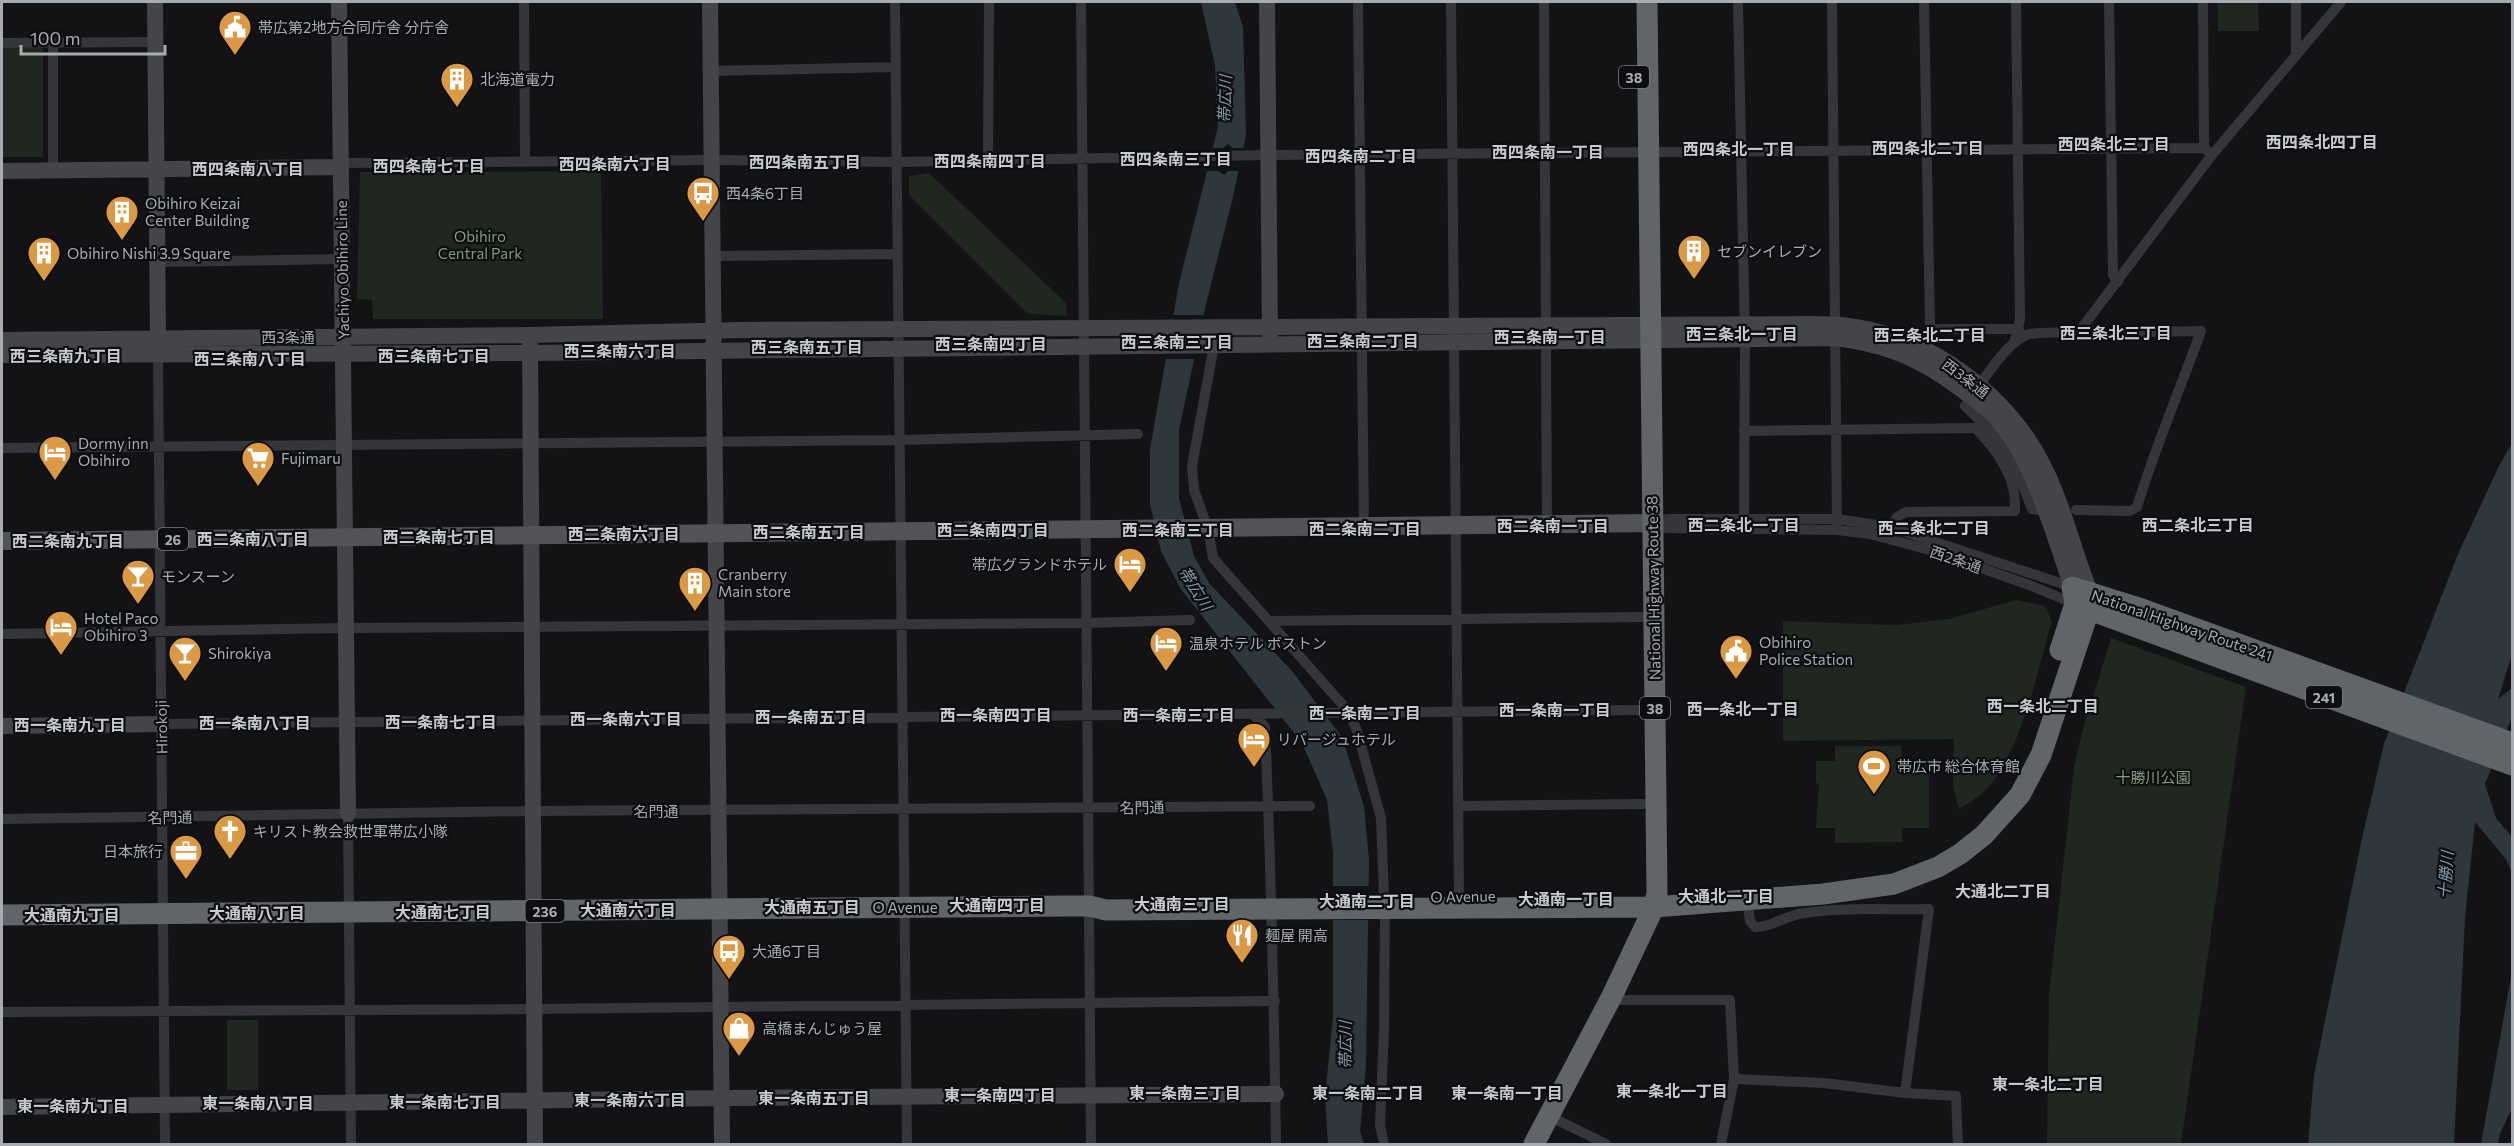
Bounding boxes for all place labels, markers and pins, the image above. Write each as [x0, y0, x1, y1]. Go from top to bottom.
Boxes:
public building icon: 帯広第2地方合同庁舎 分庁舎 [217, 9, 253, 56]
place label: 帯広第2地方合同庁舎 分庁舎 [258, 18, 449, 36]
building icon: 北海道電力 [439, 61, 475, 108]
place label: 北海道電力 [480, 70, 555, 88]
bus stop icon: 西4条6丁目 [685, 175, 721, 222]
place label: 西4条6丁目 [726, 184, 804, 202]
building icon: Obihiro Keizai Center Building [104, 194, 140, 241]
place label: Obihiro Keizai Center Building [145, 194, 250, 229]
building icon: セブンイレブン [1676, 233, 1712, 280]
building icon: Obihiro Nishi 3.9 Square [26, 235, 62, 282]
place label: セブンイレブン [1717, 242, 1822, 260]
place label: Obihiro Nishi 3.9 Square [67, 244, 230, 262]
hotel icon: Dormy inn Obihiro [37, 434, 73, 481]
place label: Dormy inn Obihiro [78, 434, 149, 469]
supermarket icon: Fujimaru [240, 440, 276, 487]
place label: Fujimaru [281, 449, 341, 467]
hotel icon: 帯広グランドホテル [1112, 546, 1148, 593]
place label: 帯広グランドホテル [972, 555, 1107, 573]
bar icon: モンスーン [120, 558, 156, 605]
building icon: Cranberry Main store [677, 565, 713, 612]
place label: Cranberry Main store [718, 565, 791, 600]
place label: モンスーン [161, 567, 235, 585]
hotel icon: Hotel Paco Obihiro 3 [43, 609, 79, 656]
place label: Hotel Paco Obihiro 3 [84, 609, 158, 644]
hotel icon: 温泉ホテル ボストン [1148, 625, 1184, 672]
public building icon: Obihiro Police Station [1718, 633, 1754, 680]
place label: Obihiro Police Station [1759, 633, 1853, 668]
place label: 温泉ホテル ボストン [1189, 634, 1327, 652]
bar icon: Shirokiya [167, 635, 203, 682]
place label: Shirokiya [208, 644, 271, 662]
hotel icon: リバージュホテル [1236, 721, 1272, 768]
place label: リバージュホテル [1277, 730, 1396, 748]
sports icon: 帯広市 総合体育館 [1856, 748, 1892, 795]
place label: 帯広市 総合体育館 [1897, 757, 2020, 775]
church icon: キリスト教会救世軍帯広小隊 [212, 813, 248, 860]
place label: キリスト教会救世軍帯広小隊 [253, 822, 448, 840]
office icon: 日本旅行 [168, 833, 204, 880]
place label: 日本旅行 [103, 842, 163, 860]
restaurant icon: 麺屋 開高 [1224, 917, 1260, 964]
place label: 麺屋 開高 [1265, 926, 1328, 944]
bus stop icon: 大通6丁目 [711, 933, 747, 980]
place label: 大通6丁目 [752, 942, 821, 960]
shop icon: 高橋まんじゅう屋 [721, 1010, 757, 1057]
place label: 高橋まんじゅう屋 [762, 1019, 882, 1037]

